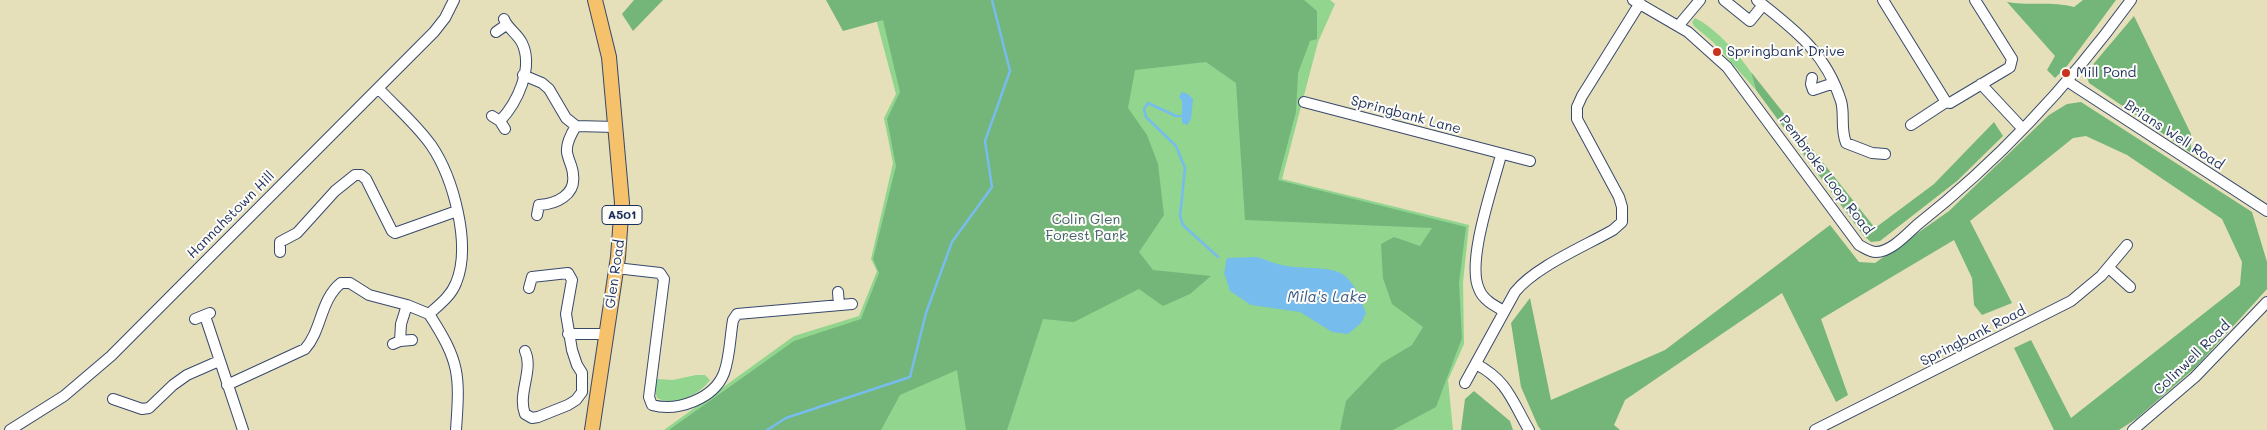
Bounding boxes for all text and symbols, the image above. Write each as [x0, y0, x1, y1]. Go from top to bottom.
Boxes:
place label: Springbank Drive [1727, 44, 1845, 60]
marker: Springbank Drive [1711, 46, 1723, 58]
place label: Mill Pond [2076, 65, 2136, 81]
marker: Mill Pond [2060, 67, 2072, 79]
street label: Springbank Lane [1349, 92, 1463, 138]
street label: Brians Well Road [2121, 97, 2227, 173]
street label: Pembroke Loop Road [1776, 112, 1876, 238]
street label: Hannahstown Hill [184, 168, 278, 262]
road number: A501 [602, 206, 642, 224]
park label: Colin Glen Forest Park [1045, 212, 1127, 244]
street label: Glen Road [602, 238, 628, 310]
water label: Mila's Lake [1287, 288, 1367, 306]
street label: Springbank Road [1918, 302, 2028, 370]
street label: Colinwell Road [2150, 317, 2234, 399]

